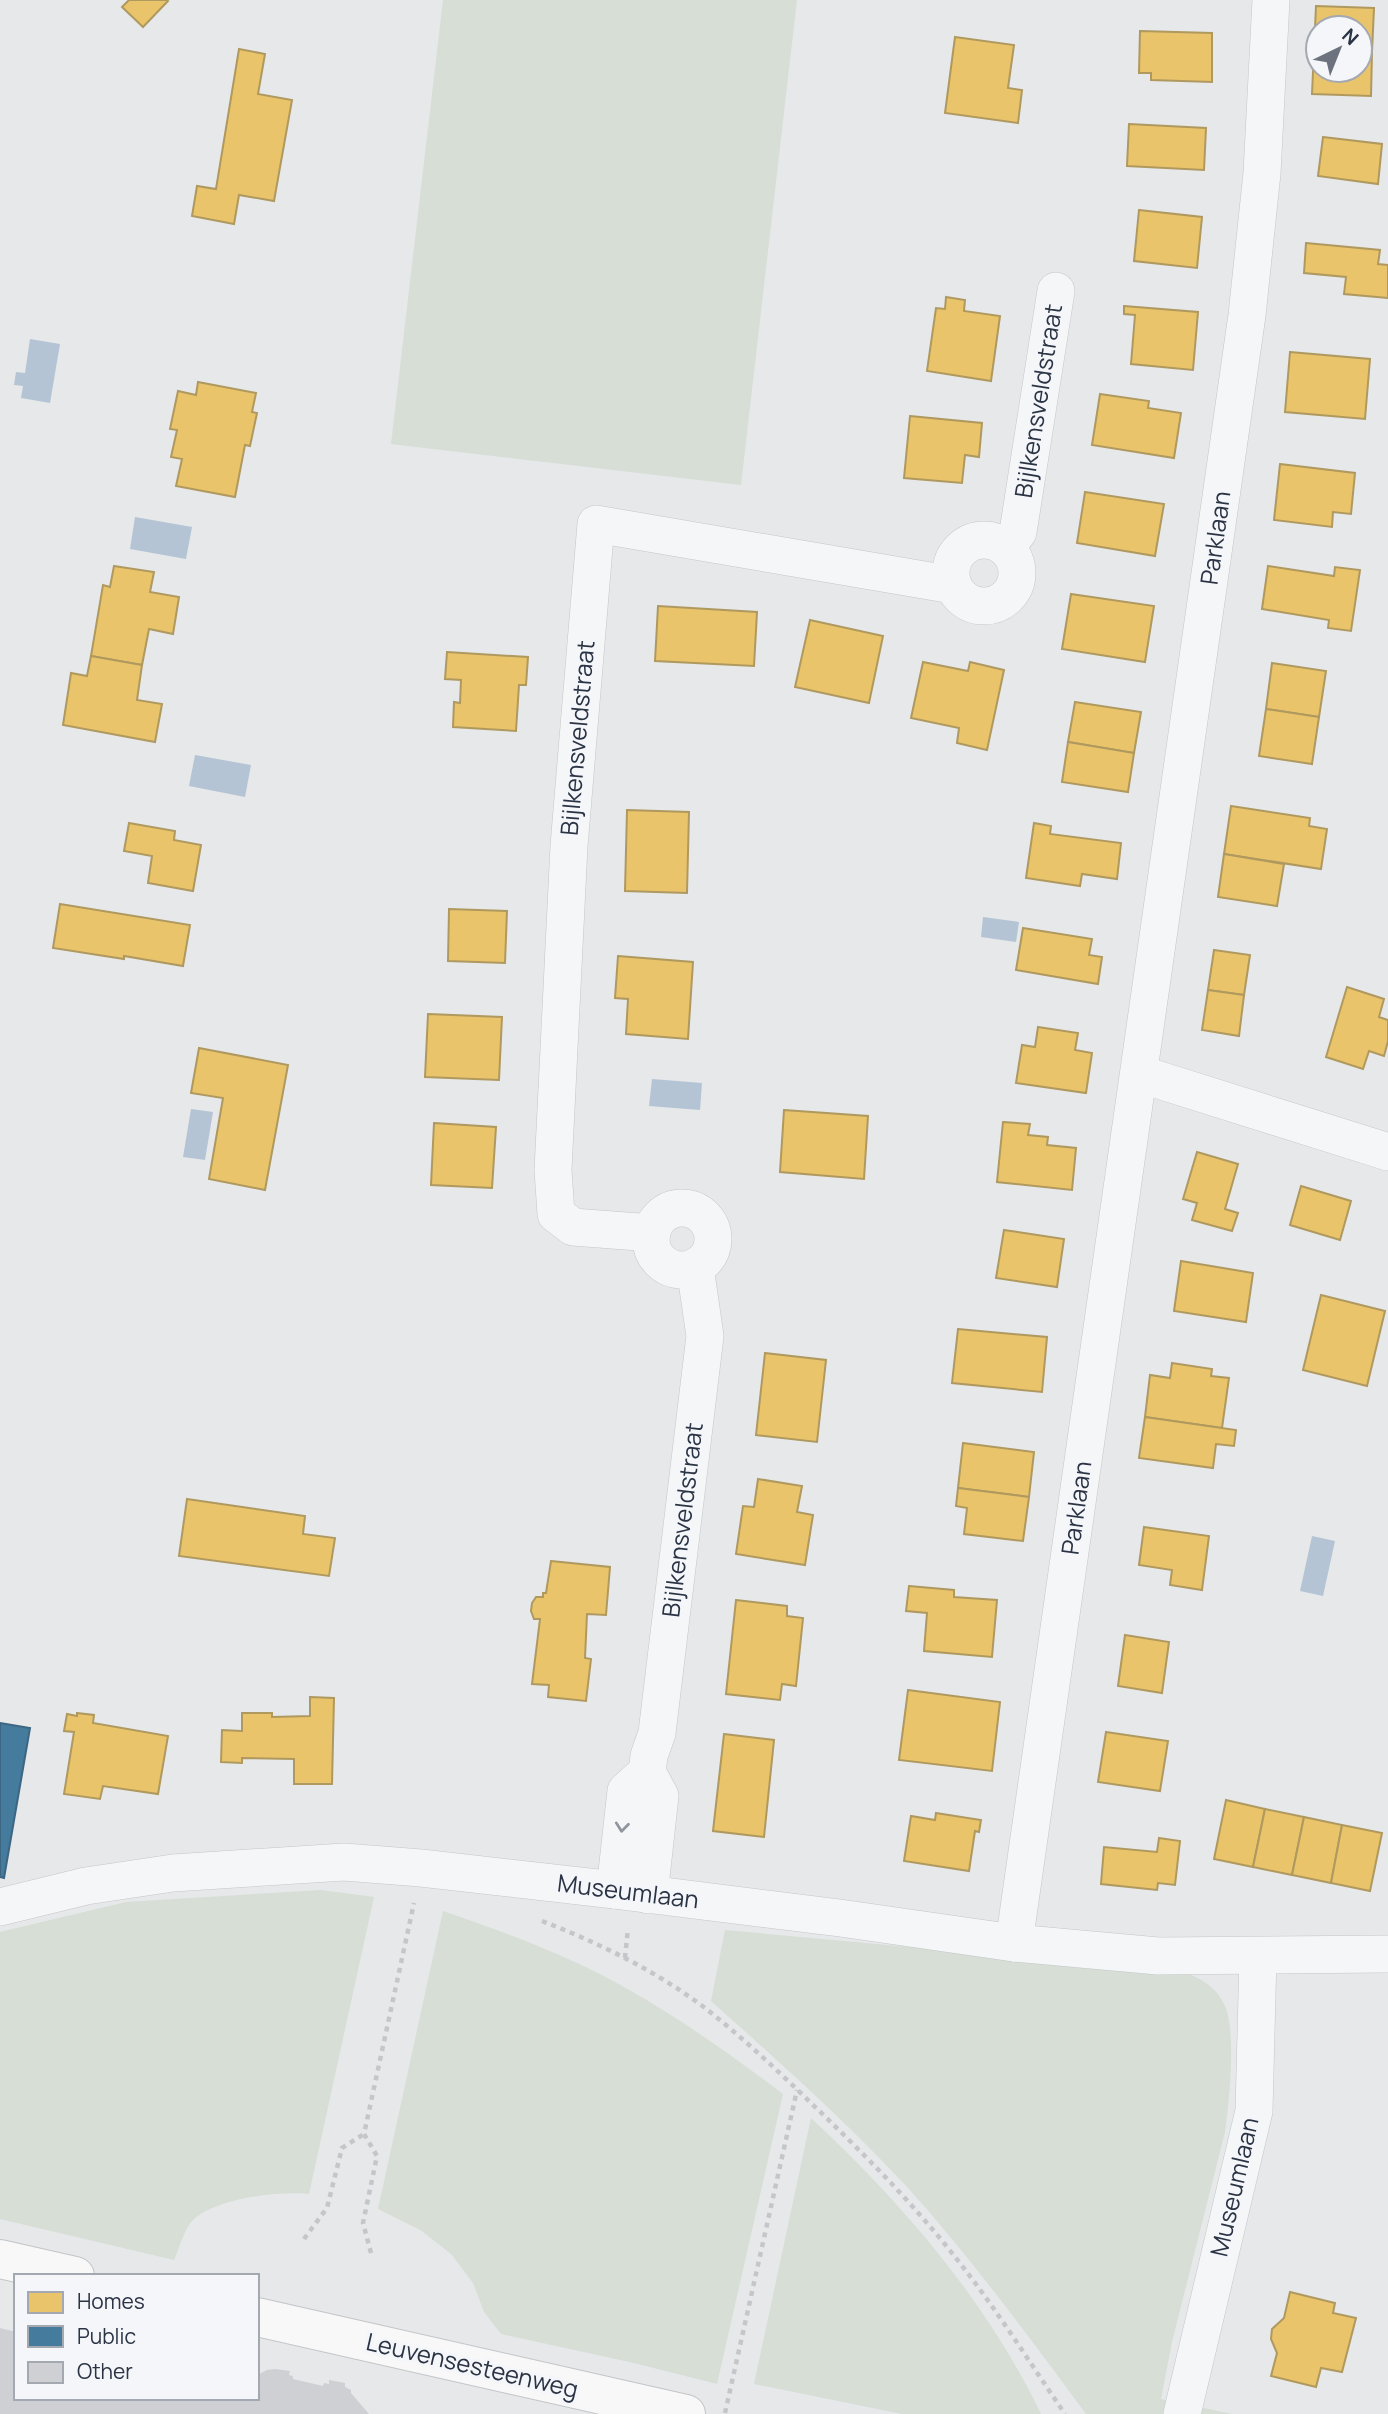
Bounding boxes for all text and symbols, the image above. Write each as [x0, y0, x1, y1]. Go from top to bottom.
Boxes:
north arrow [1304, 14, 1374, 84]
text: N [1337, 22, 1364, 51]
street label: Bijlkensveldstraat [1006, 301, 1069, 500]
street label: Parklaan [1192, 489, 1237, 587]
street label: Bijlkensveldstraat [552, 639, 601, 837]
street label: Bijlkensveldstraat [653, 1421, 710, 1619]
street label: Parklaan [1053, 1459, 1098, 1557]
one-way arrow [615, 1821, 630, 1832]
street label: Museumlaan [556, 1865, 701, 1916]
street label: Museumlaan [1201, 2114, 1266, 2260]
legend [14, 2274, 259, 2400]
text: Homes [77, 2287, 145, 2315]
text: Public [77, 2322, 136, 2350]
street label: Leuvensesteenweg [363, 2324, 582, 2405]
text: Other [77, 2357, 133, 2385]

